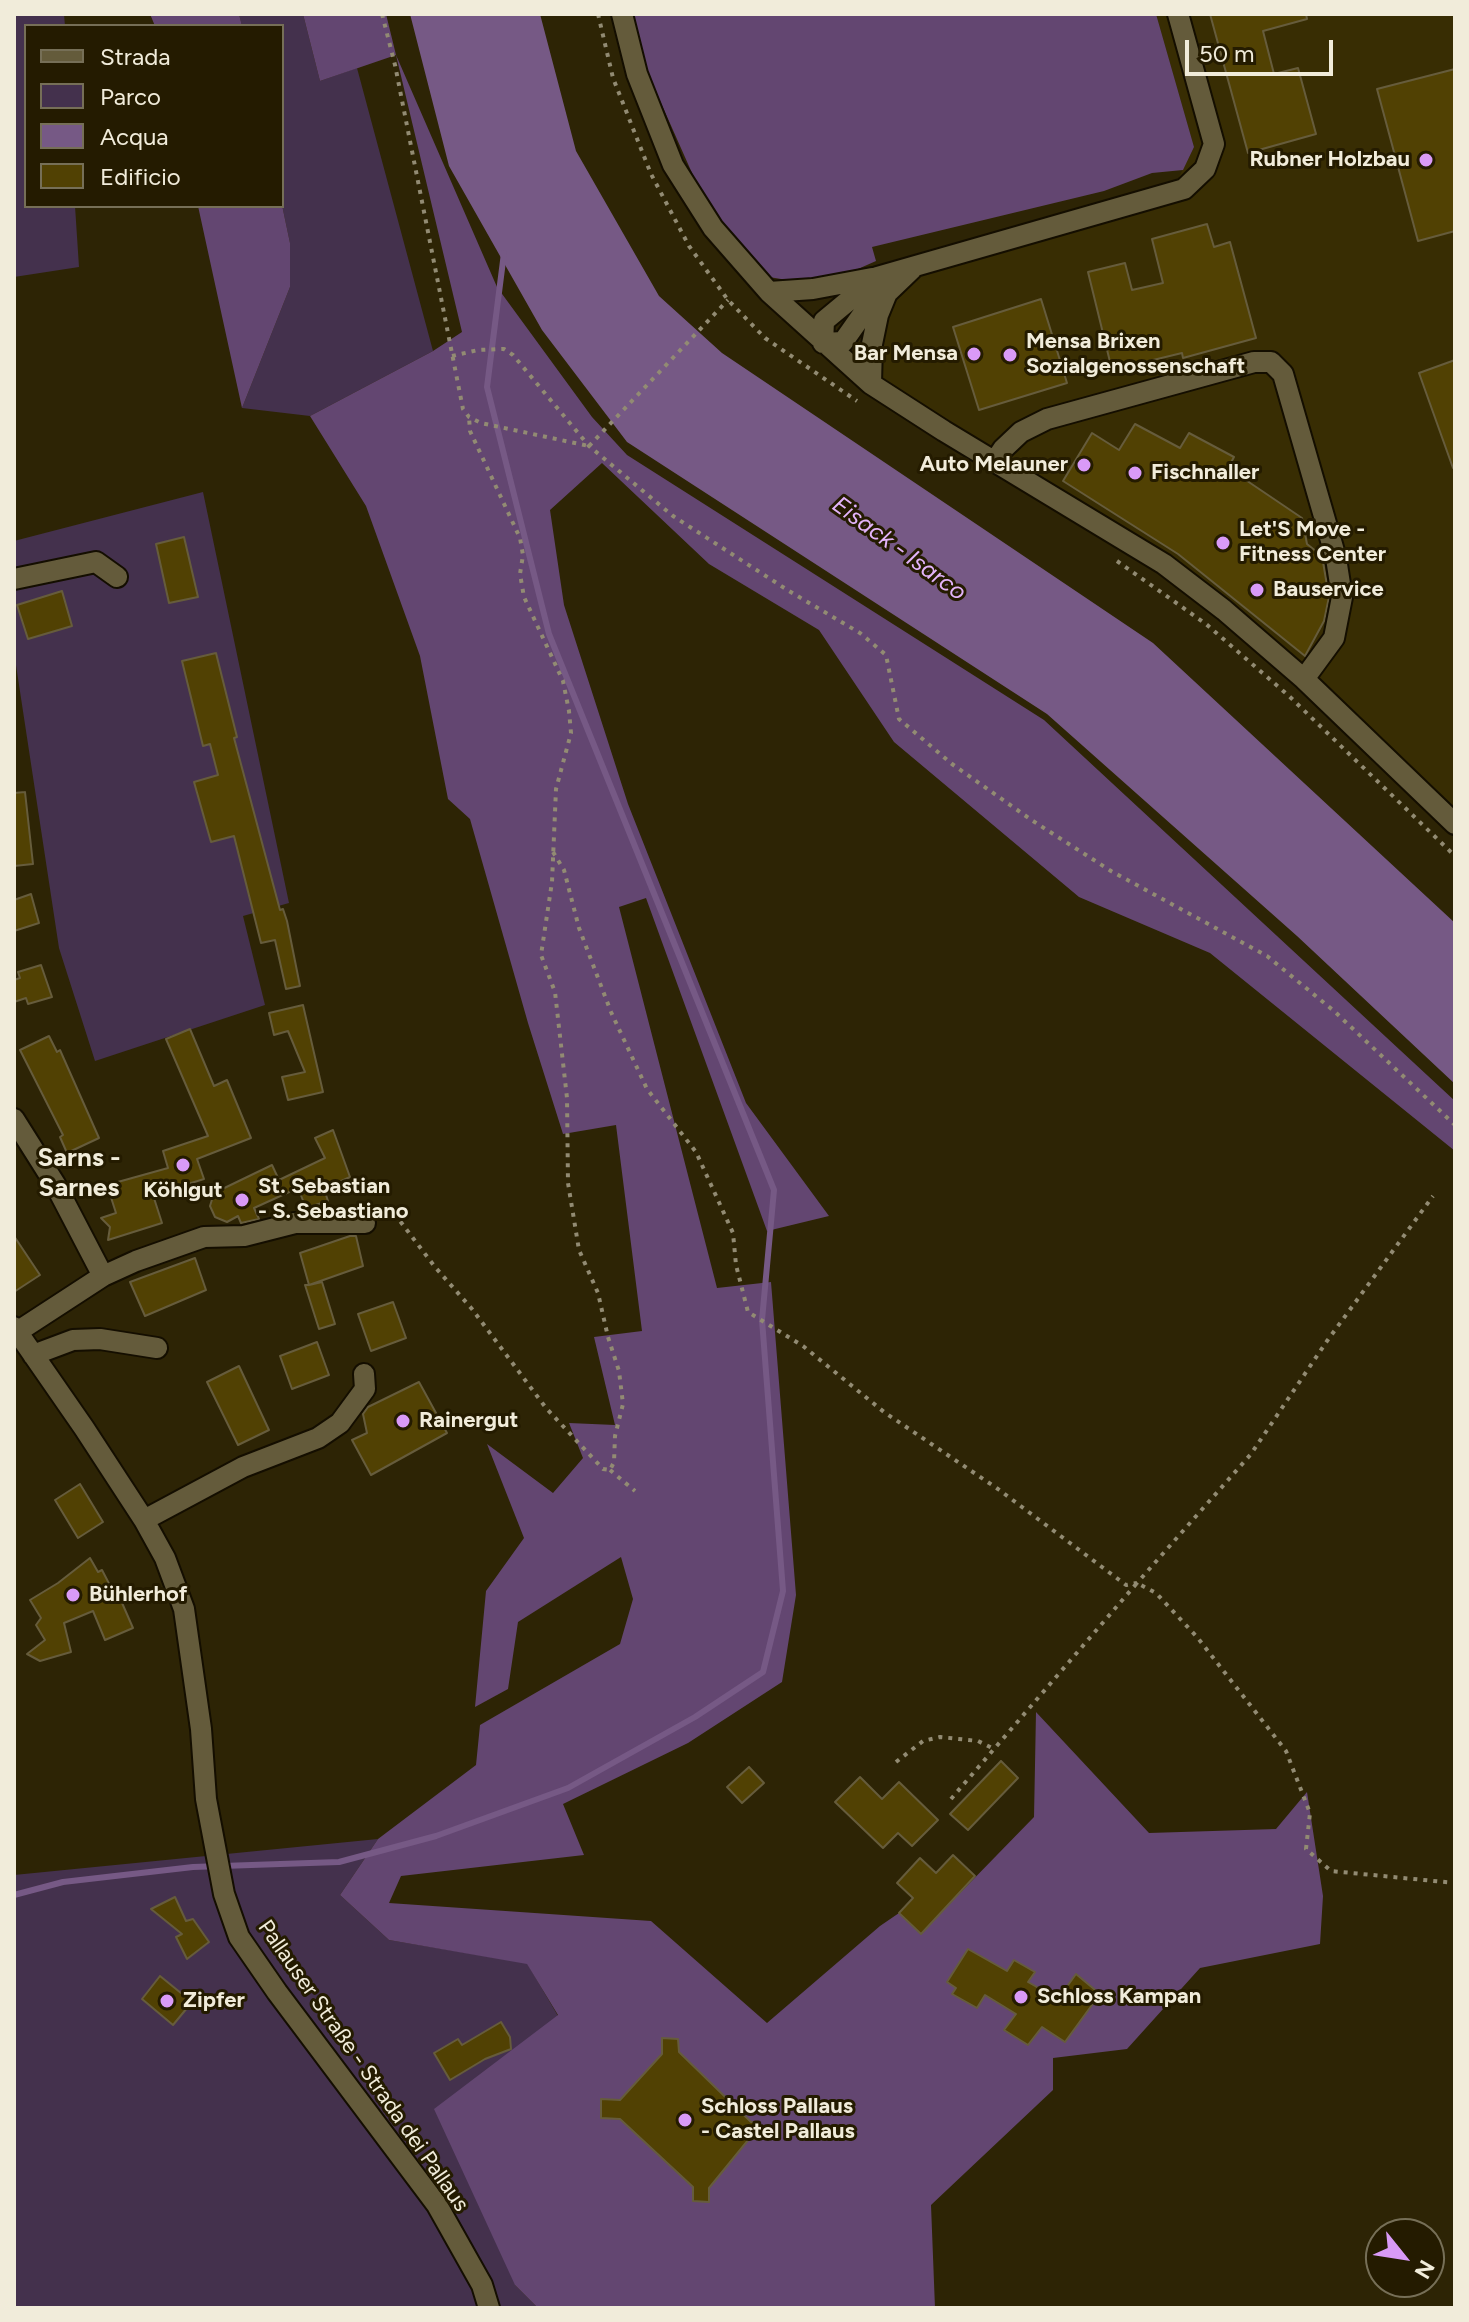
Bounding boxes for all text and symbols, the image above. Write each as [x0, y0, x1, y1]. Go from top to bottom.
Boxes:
legend [24, 24, 284, 208]
scale bar [1189, 24, 1337, 74]
text: 50 m [1199, 39, 1255, 68]
text: Strada [100, 42, 170, 71]
text: Parco [100, 82, 161, 111]
text: Acqua [100, 122, 169, 151]
place label: Rubner Holzbau [1249, 147, 1410, 173]
marker: Rubner Holzbau [1417, 151, 1435, 169]
text: Edificio [100, 162, 181, 191]
place label: Mensa Brixen Sozialgenossenschaft [1026, 329, 1245, 380]
place label: Bar Mensa [854, 341, 958, 367]
marker: Bar Mensa [965, 345, 983, 363]
marker: Mensa Brixen Sozialgenossenschaft [1001, 346, 1019, 364]
place label: Auto Melauner [919, 452, 1068, 478]
marker: Auto Melauner [1075, 456, 1093, 474]
place label: Fischnaller [1151, 460, 1259, 486]
marker: Fischnaller [1126, 464, 1144, 482]
water label: Eisack - Isarco [826, 491, 972, 607]
place label: Let'S Move - Fitness Center [1239, 517, 1386, 568]
marker: Let'S Move - Fitness Center [1214, 534, 1232, 552]
place label: Bauservice [1273, 577, 1384, 603]
marker: Bauservice [1248, 581, 1266, 599]
district label: Sarns - Sarnes [37, 1142, 121, 1204]
marker: Köhlgut [174, 1156, 192, 1174]
place label: St. Sebastian - S. Sebastiano [258, 1174, 409, 1226]
place label: Köhlgut [143, 1178, 223, 1204]
marker: St. Sebastian - S. Sebastiano [233, 1191, 251, 1209]
place label: Rainergut [419, 1408, 518, 1434]
marker: Rainergut [394, 1412, 412, 1430]
place label: Bühlerhof [89, 1582, 187, 1608]
marker: Bühlerhof [64, 1586, 82, 1604]
street label: Pallauser Straße - Strada dei Pallaus [252, 1915, 474, 2217]
place label: Schloss Kampan [1037, 1984, 1201, 2010]
place label: Zipfer [183, 1988, 245, 2014]
marker: Schloss Kampan [1012, 1988, 1030, 2006]
marker: Zipfer [158, 1992, 176, 2010]
place label: Schloss Pallaus - Castel Pallaus [701, 2094, 855, 2146]
marker: Schloss Pallaus - Castel Pallaus [676, 2111, 694, 2129]
north arrow [1365, 2218, 1445, 2298]
text: N [1409, 2255, 1440, 2283]

